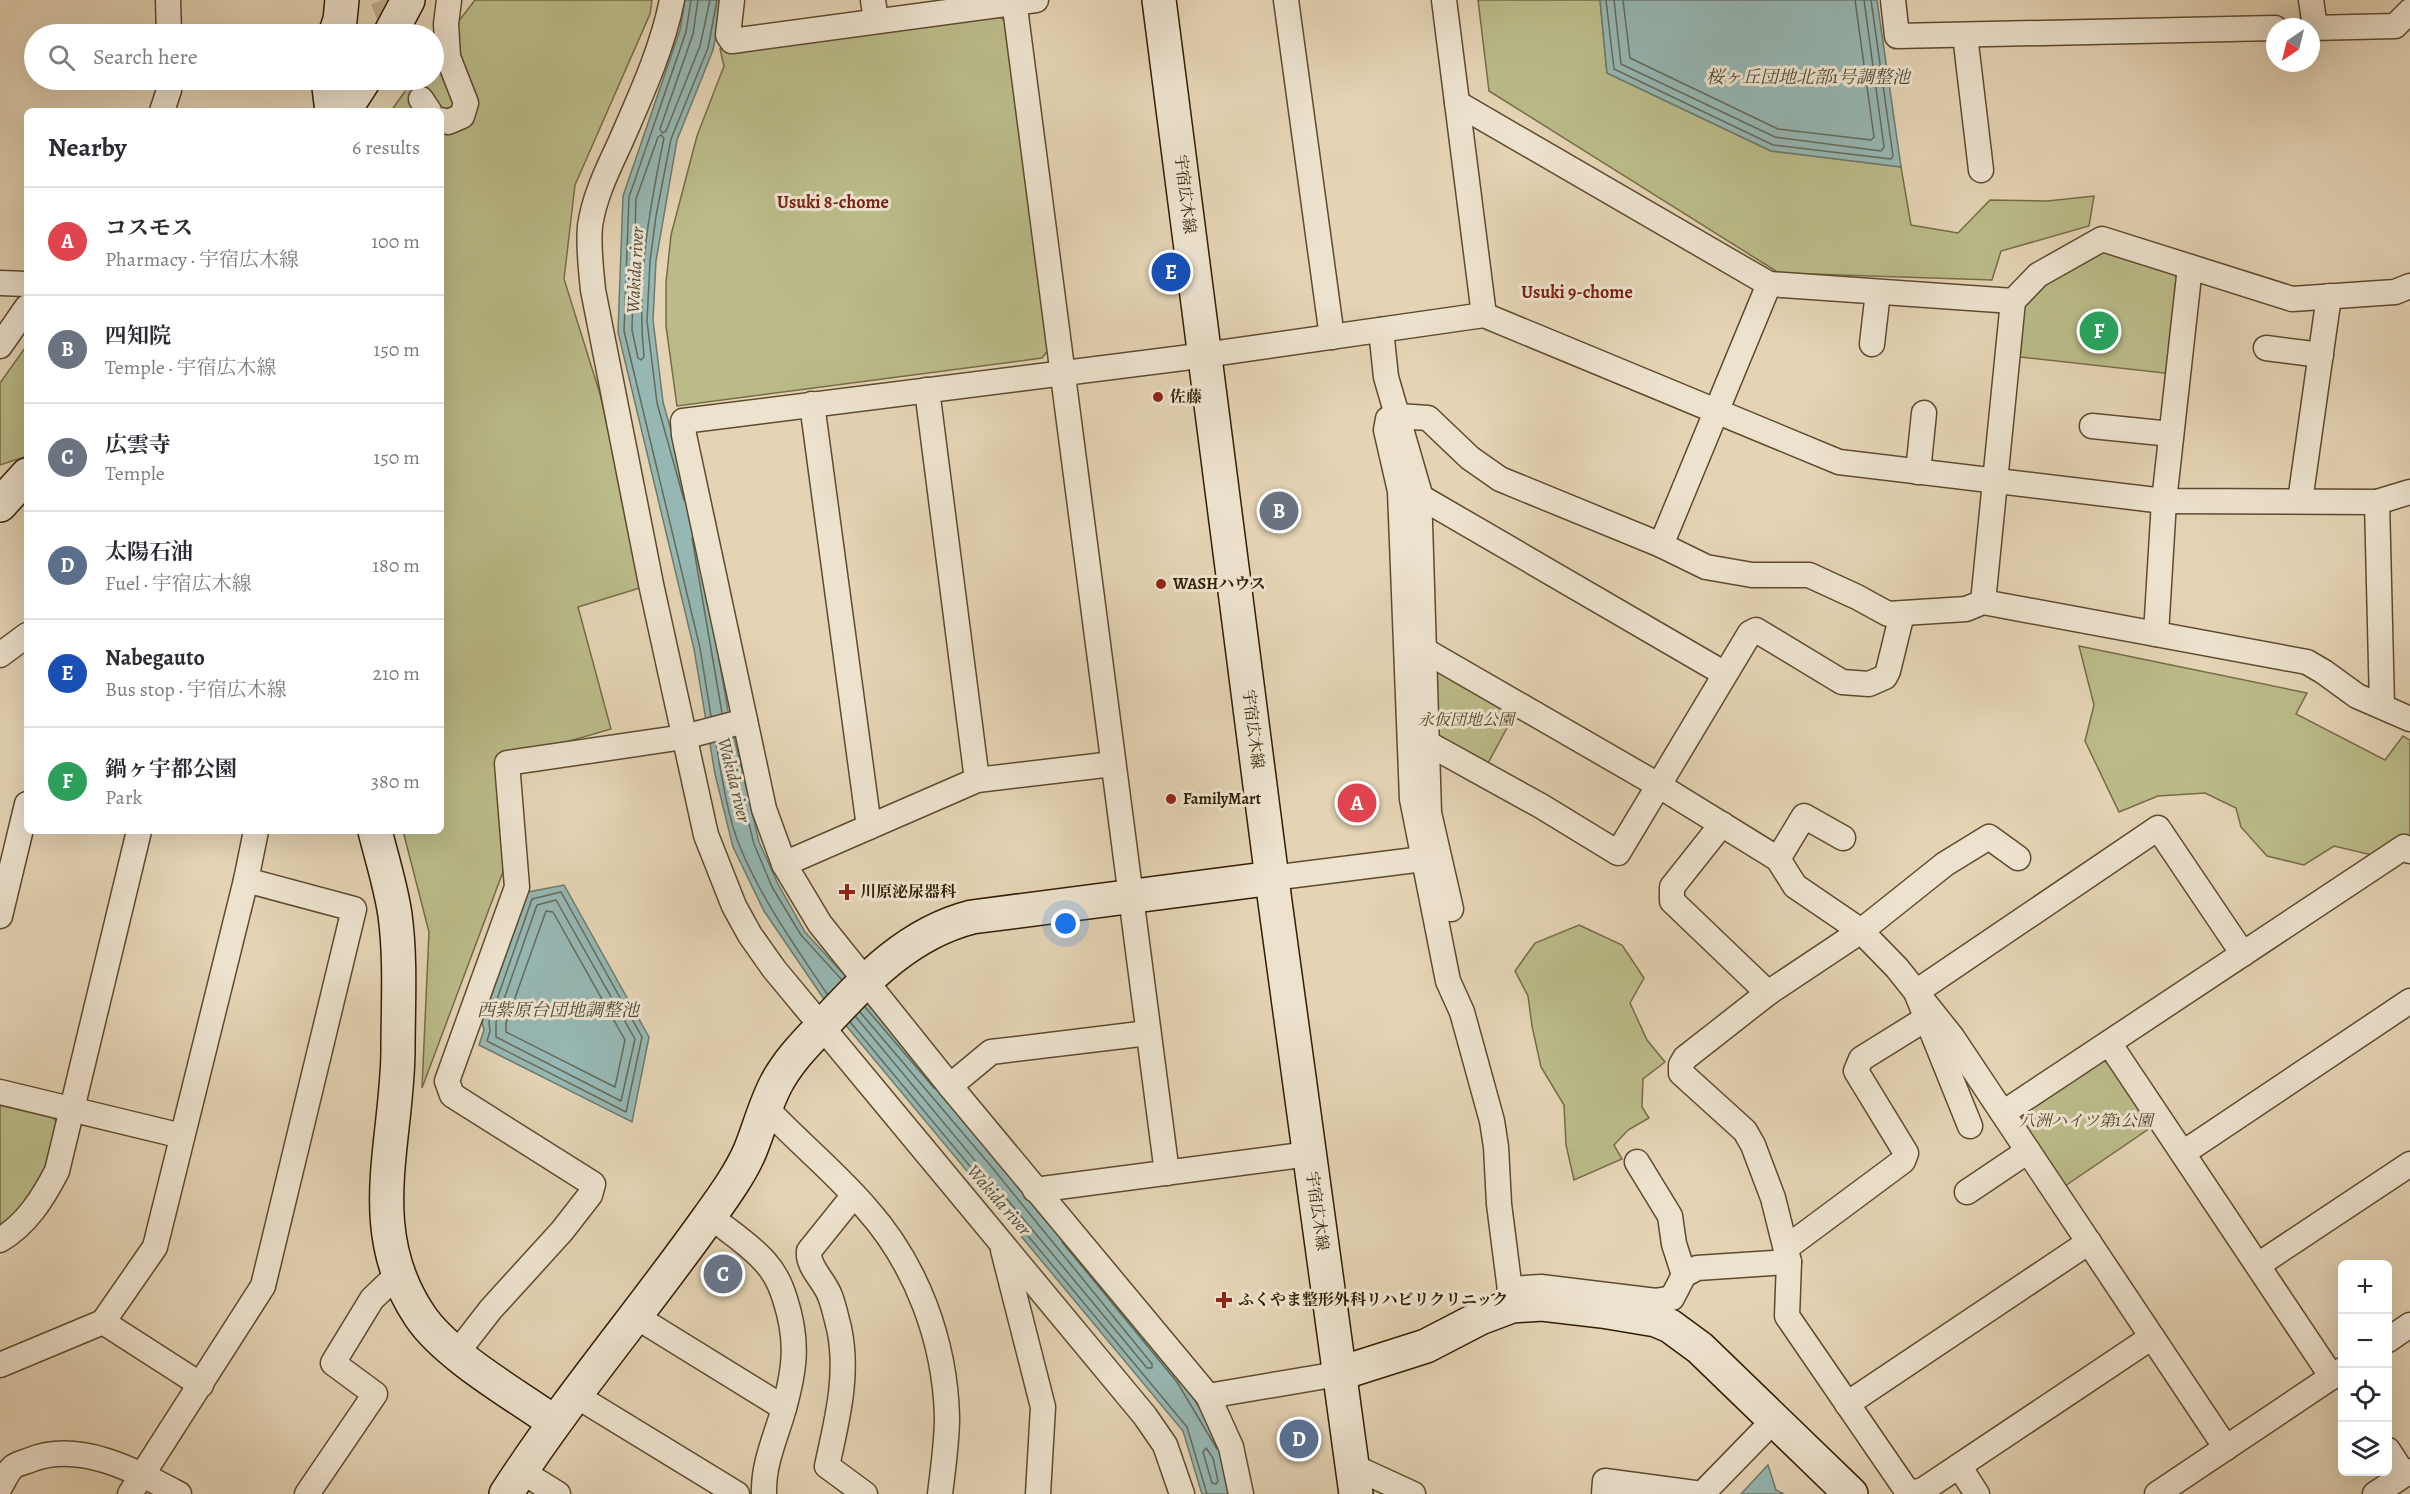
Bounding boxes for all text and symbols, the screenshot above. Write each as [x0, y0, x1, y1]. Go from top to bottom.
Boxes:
north arrow [2266, 18, 2320, 72]
search box [24, 24, 444, 90]
icon: search [45, 41, 78, 74]
text: Search here [93, 42, 198, 72]
water label: 桜ヶ丘団地北部1号調整池 [1706, 65, 1912, 89]
text: Nearby [48, 130, 127, 165]
text: 6 results [352, 134, 420, 161]
street label: 宇宿広木線 [1169, 153, 1201, 235]
district label: Usuki 8-chome [777, 190, 889, 214]
text: コスモス [105, 213, 193, 243]
water label: Wakida river [621, 225, 649, 314]
text: A [61, 228, 74, 255]
text: 100 m [371, 228, 420, 255]
text: Pharmacy · 宇宿広木線 [105, 246, 299, 273]
pin: E [1152, 250, 1190, 294]
district label: Usuki 9-chome [1521, 280, 1633, 304]
pin: F [2080, 308, 2118, 354]
text: 四知院 [105, 321, 171, 351]
text: B [61, 336, 74, 363]
text: 150 m [373, 336, 420, 363]
text: Temple · 宇宿広木線 [105, 354, 277, 381]
place label: 佐藤 [1170, 386, 1202, 408]
marker: 佐藤 [1151, 390, 1165, 404]
text: 広雲寺 [105, 430, 171, 460]
text: C [61, 444, 74, 471]
text: 150 m [373, 444, 420, 471]
text: Temple [105, 460, 165, 487]
pin: B [1260, 488, 1298, 534]
text: 太陽石油 [105, 537, 193, 567]
text: D [61, 552, 74, 579]
text: 180 m [372, 552, 420, 579]
text: Fuel · 宇宿広木線 [105, 570, 252, 597]
place label: WASHハウス [1172, 573, 1266, 595]
marker: WASHハウス [1154, 577, 1168, 591]
text: Nabegauto [105, 643, 205, 673]
text: E [62, 660, 73, 687]
text: 210 m [372, 660, 420, 687]
text: Bus stop · 宇宿広木線 [105, 676, 287, 703]
street label: 宇宿広木線 [1237, 688, 1269, 770]
park label: 永仮団地公園 [1418, 709, 1517, 731]
water label: Wakida river [712, 735, 756, 826]
text: 鍋ヶ宇都公園 [105, 754, 237, 784]
text: F [62, 768, 73, 795]
text: 380 m [371, 768, 420, 795]
pin: A [1338, 780, 1376, 826]
text: Park [105, 784, 143, 811]
place label: FamilyMart [1183, 788, 1262, 810]
marker: FamilyMart [1164, 792, 1178, 806]
place label: 川原泌尿器科 [860, 881, 957, 903]
marker: 川原泌尿器科 [838, 883, 856, 901]
your location [1051, 909, 1080, 938]
water label: 西紫原台団地調整池 [477, 998, 641, 1022]
park label: 八洲ハイツ第1公園 [2019, 1110, 2156, 1132]
water label: Wakida river [962, 1160, 1037, 1241]
street label: 宇宿広木線 [1301, 1170, 1333, 1252]
pin: C [704, 1252, 742, 1296]
map controls [2338, 1260, 2392, 1476]
button: + [2338, 1260, 2392, 1314]
place label: ふくやま整形外科リハビリクリニック [1238, 1289, 1508, 1311]
marker: ふくやま整形外科リハビリクリニック [1215, 1291, 1233, 1309]
button: − [2338, 1314, 2392, 1368]
button: locate [2338, 1368, 2392, 1422]
pin: D [1280, 1416, 1318, 1462]
button: layers [2338, 1422, 2392, 1476]

